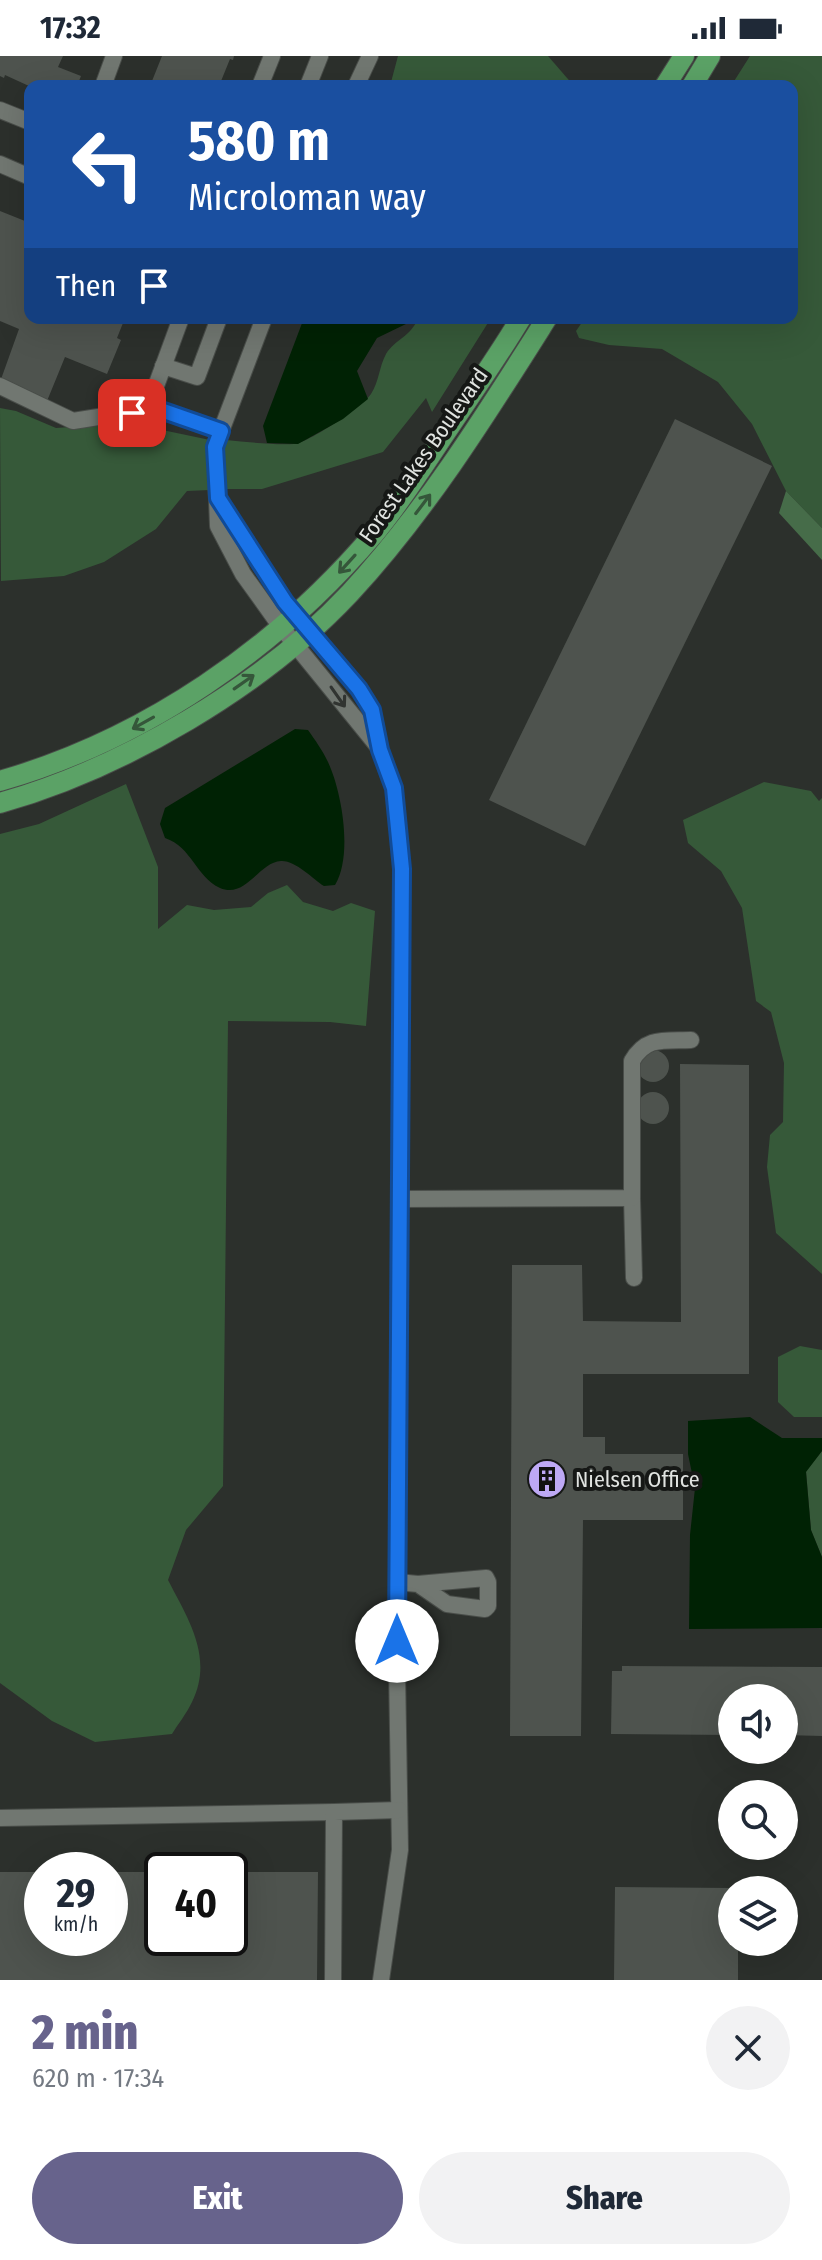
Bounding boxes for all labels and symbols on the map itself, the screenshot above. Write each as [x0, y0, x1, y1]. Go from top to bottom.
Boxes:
street label: Forest Lakes Boulevard [353, 363, 494, 548]
pin [98, 379, 166, 447]
one-way arrow [415, 494, 431, 516]
one-way arrow [338, 554, 356, 574]
one-way arrow [233, 674, 255, 690]
one-way arrow [330, 685, 346, 707]
one-way arrow [131, 716, 155, 731]
building icon: Nielsen Office [526, 1458, 568, 1500]
place label: Nielsen Office [575, 1466, 700, 1493]
position arrow [355, 1599, 439, 1683]
speed limit sign: 40 [144, 1852, 248, 1956]

